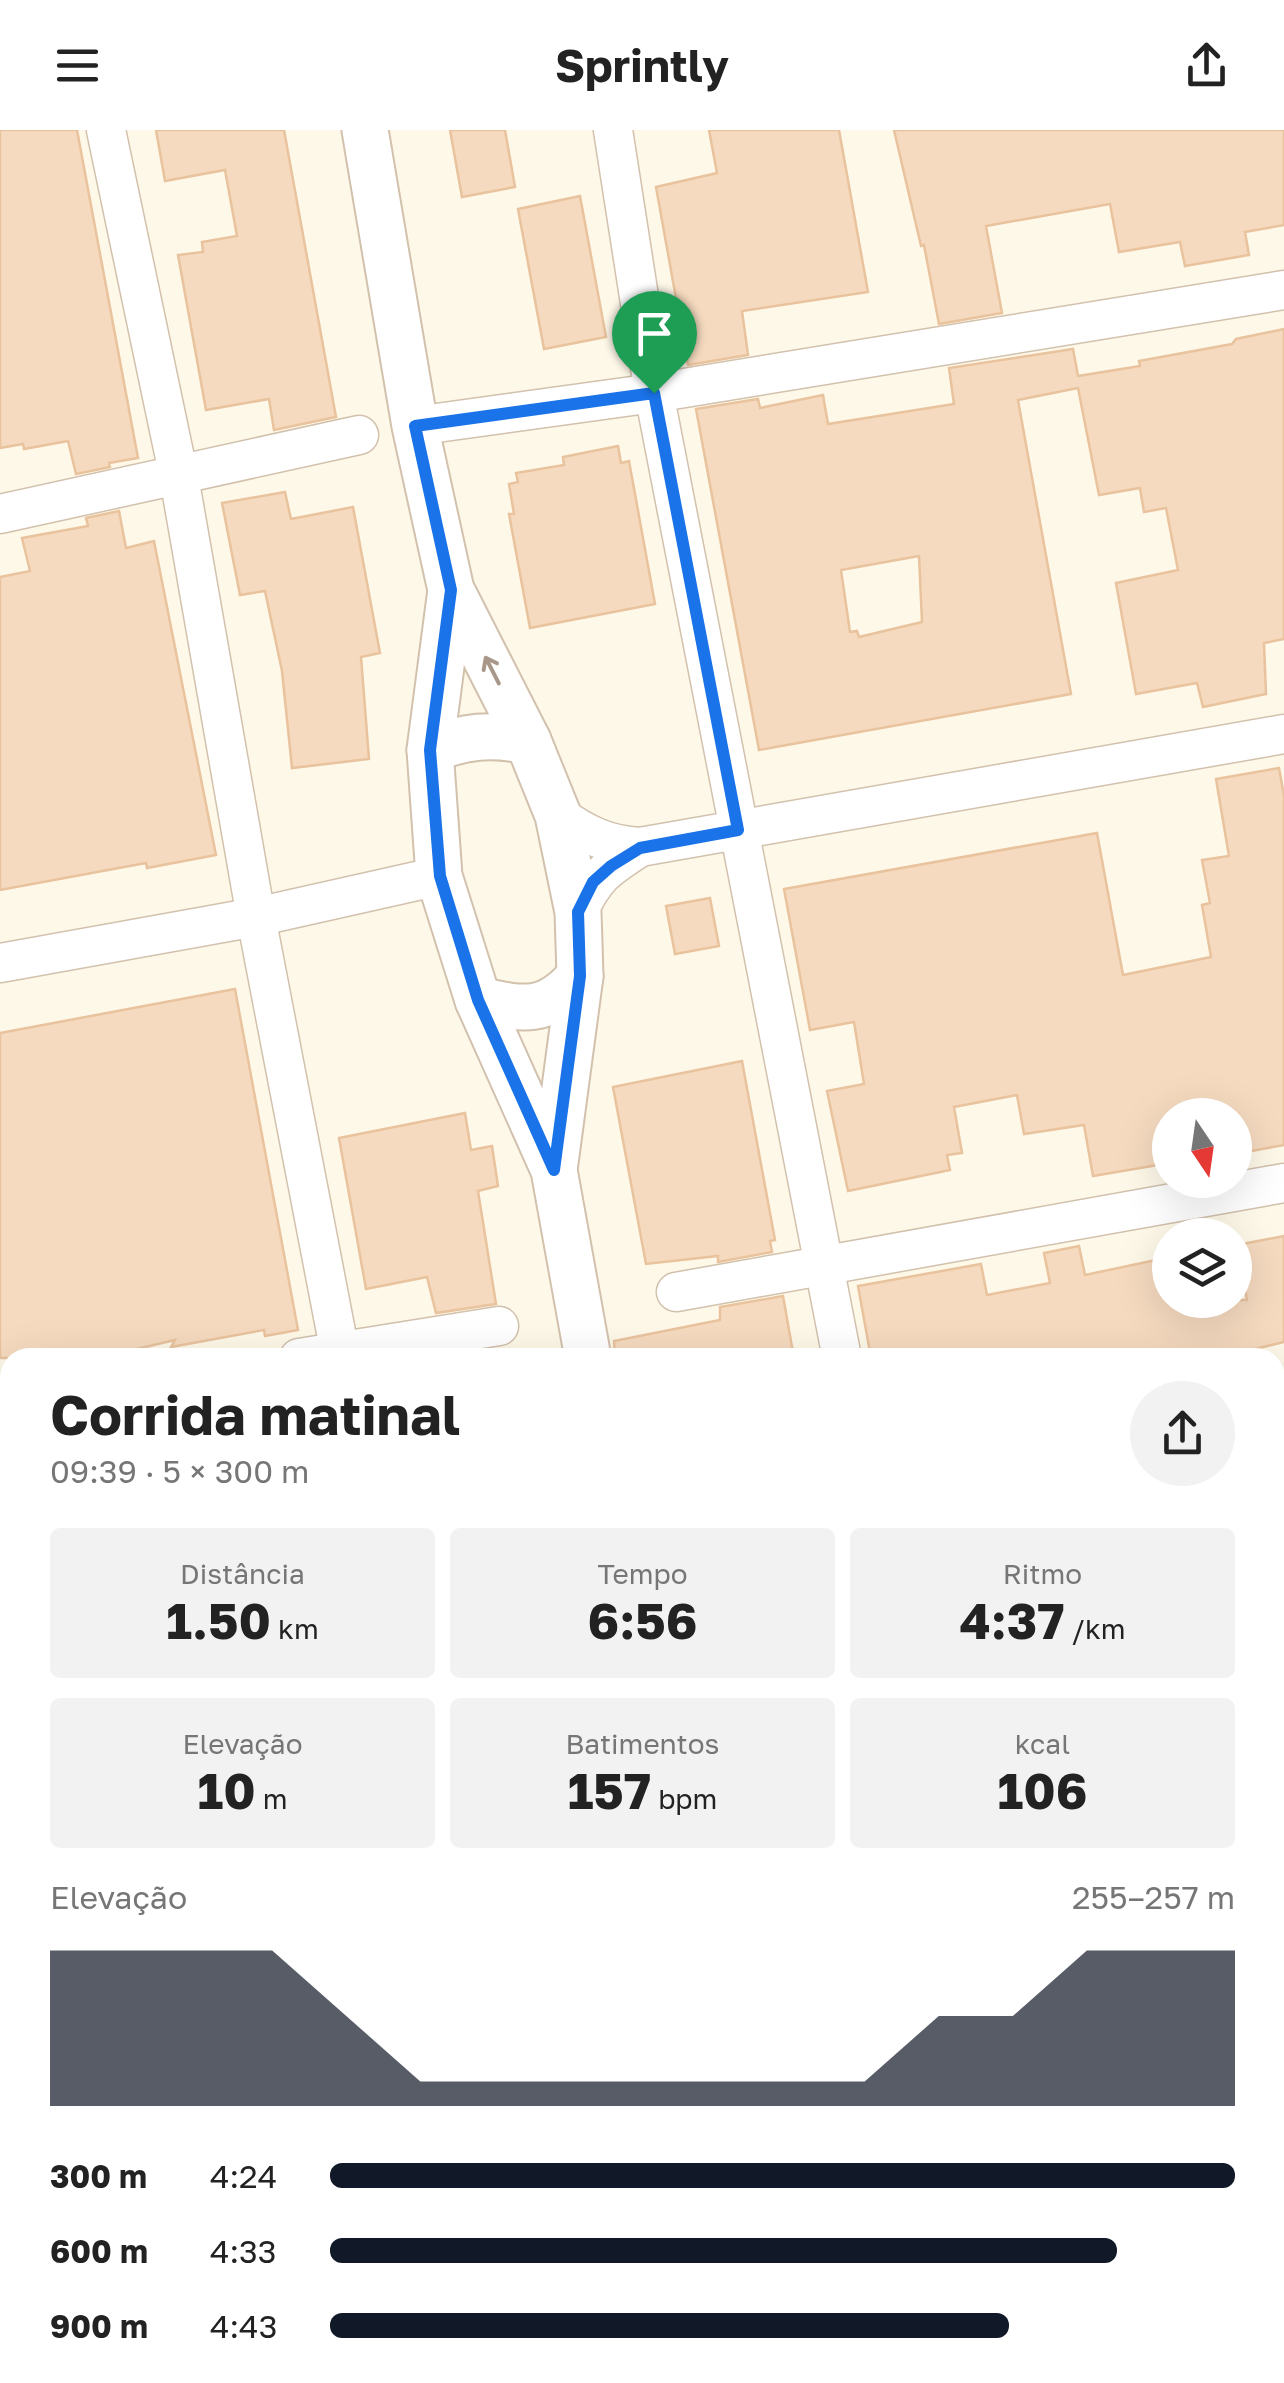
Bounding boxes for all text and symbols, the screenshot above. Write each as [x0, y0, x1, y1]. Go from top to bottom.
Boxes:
icon: menu [50, 38, 105, 93]
text: Sprintly [555, 38, 729, 92]
icon: share [1179, 38, 1234, 93]
pin [612, 291, 697, 394]
icon: arrive [627, 306, 682, 361]
one-way arrow [482, 656, 501, 686]
north arrow [1152, 1098, 1252, 1198]
map controls [1152, 1098, 1252, 1318]
button: layers [1152, 1218, 1252, 1318]
text: Corrida matinal [50, 1381, 460, 1447]
button: share [1130, 1381, 1235, 1486]
text: 09:39 · 5 × 300 m [50, 1452, 309, 1490]
text: Distância [180, 1557, 305, 1590]
text: Tempo [598, 1557, 687, 1590]
text: Ritmo [1003, 1557, 1082, 1590]
text: 1.50 [166, 1590, 271, 1650]
text: 6:56 [588, 1590, 698, 1650]
text: 4:37 [959, 1590, 1064, 1650]
text: km [271, 1612, 319, 1645]
text: /km [1064, 1612, 1126, 1645]
text: Elevação [183, 1727, 302, 1760]
text: Batimentos [566, 1727, 719, 1760]
text: kcal [1015, 1727, 1070, 1760]
text: 10 [197, 1760, 256, 1820]
text: 157 [568, 1760, 651, 1820]
text: 106 [998, 1760, 1088, 1820]
text: m [256, 1782, 288, 1815]
text: bpm [651, 1782, 717, 1815]
text: Elevação [50, 1878, 187, 1916]
text: 255–257 m [1072, 1878, 1235, 1916]
text: 300 m [50, 2157, 147, 2195]
text: 4:24 [210, 2157, 277, 2195]
text: 600 m [50, 2232, 148, 2270]
text: 4:33 [210, 2232, 277, 2270]
text: 900 m [50, 2307, 148, 2345]
text: 4:43 [210, 2307, 277, 2345]

